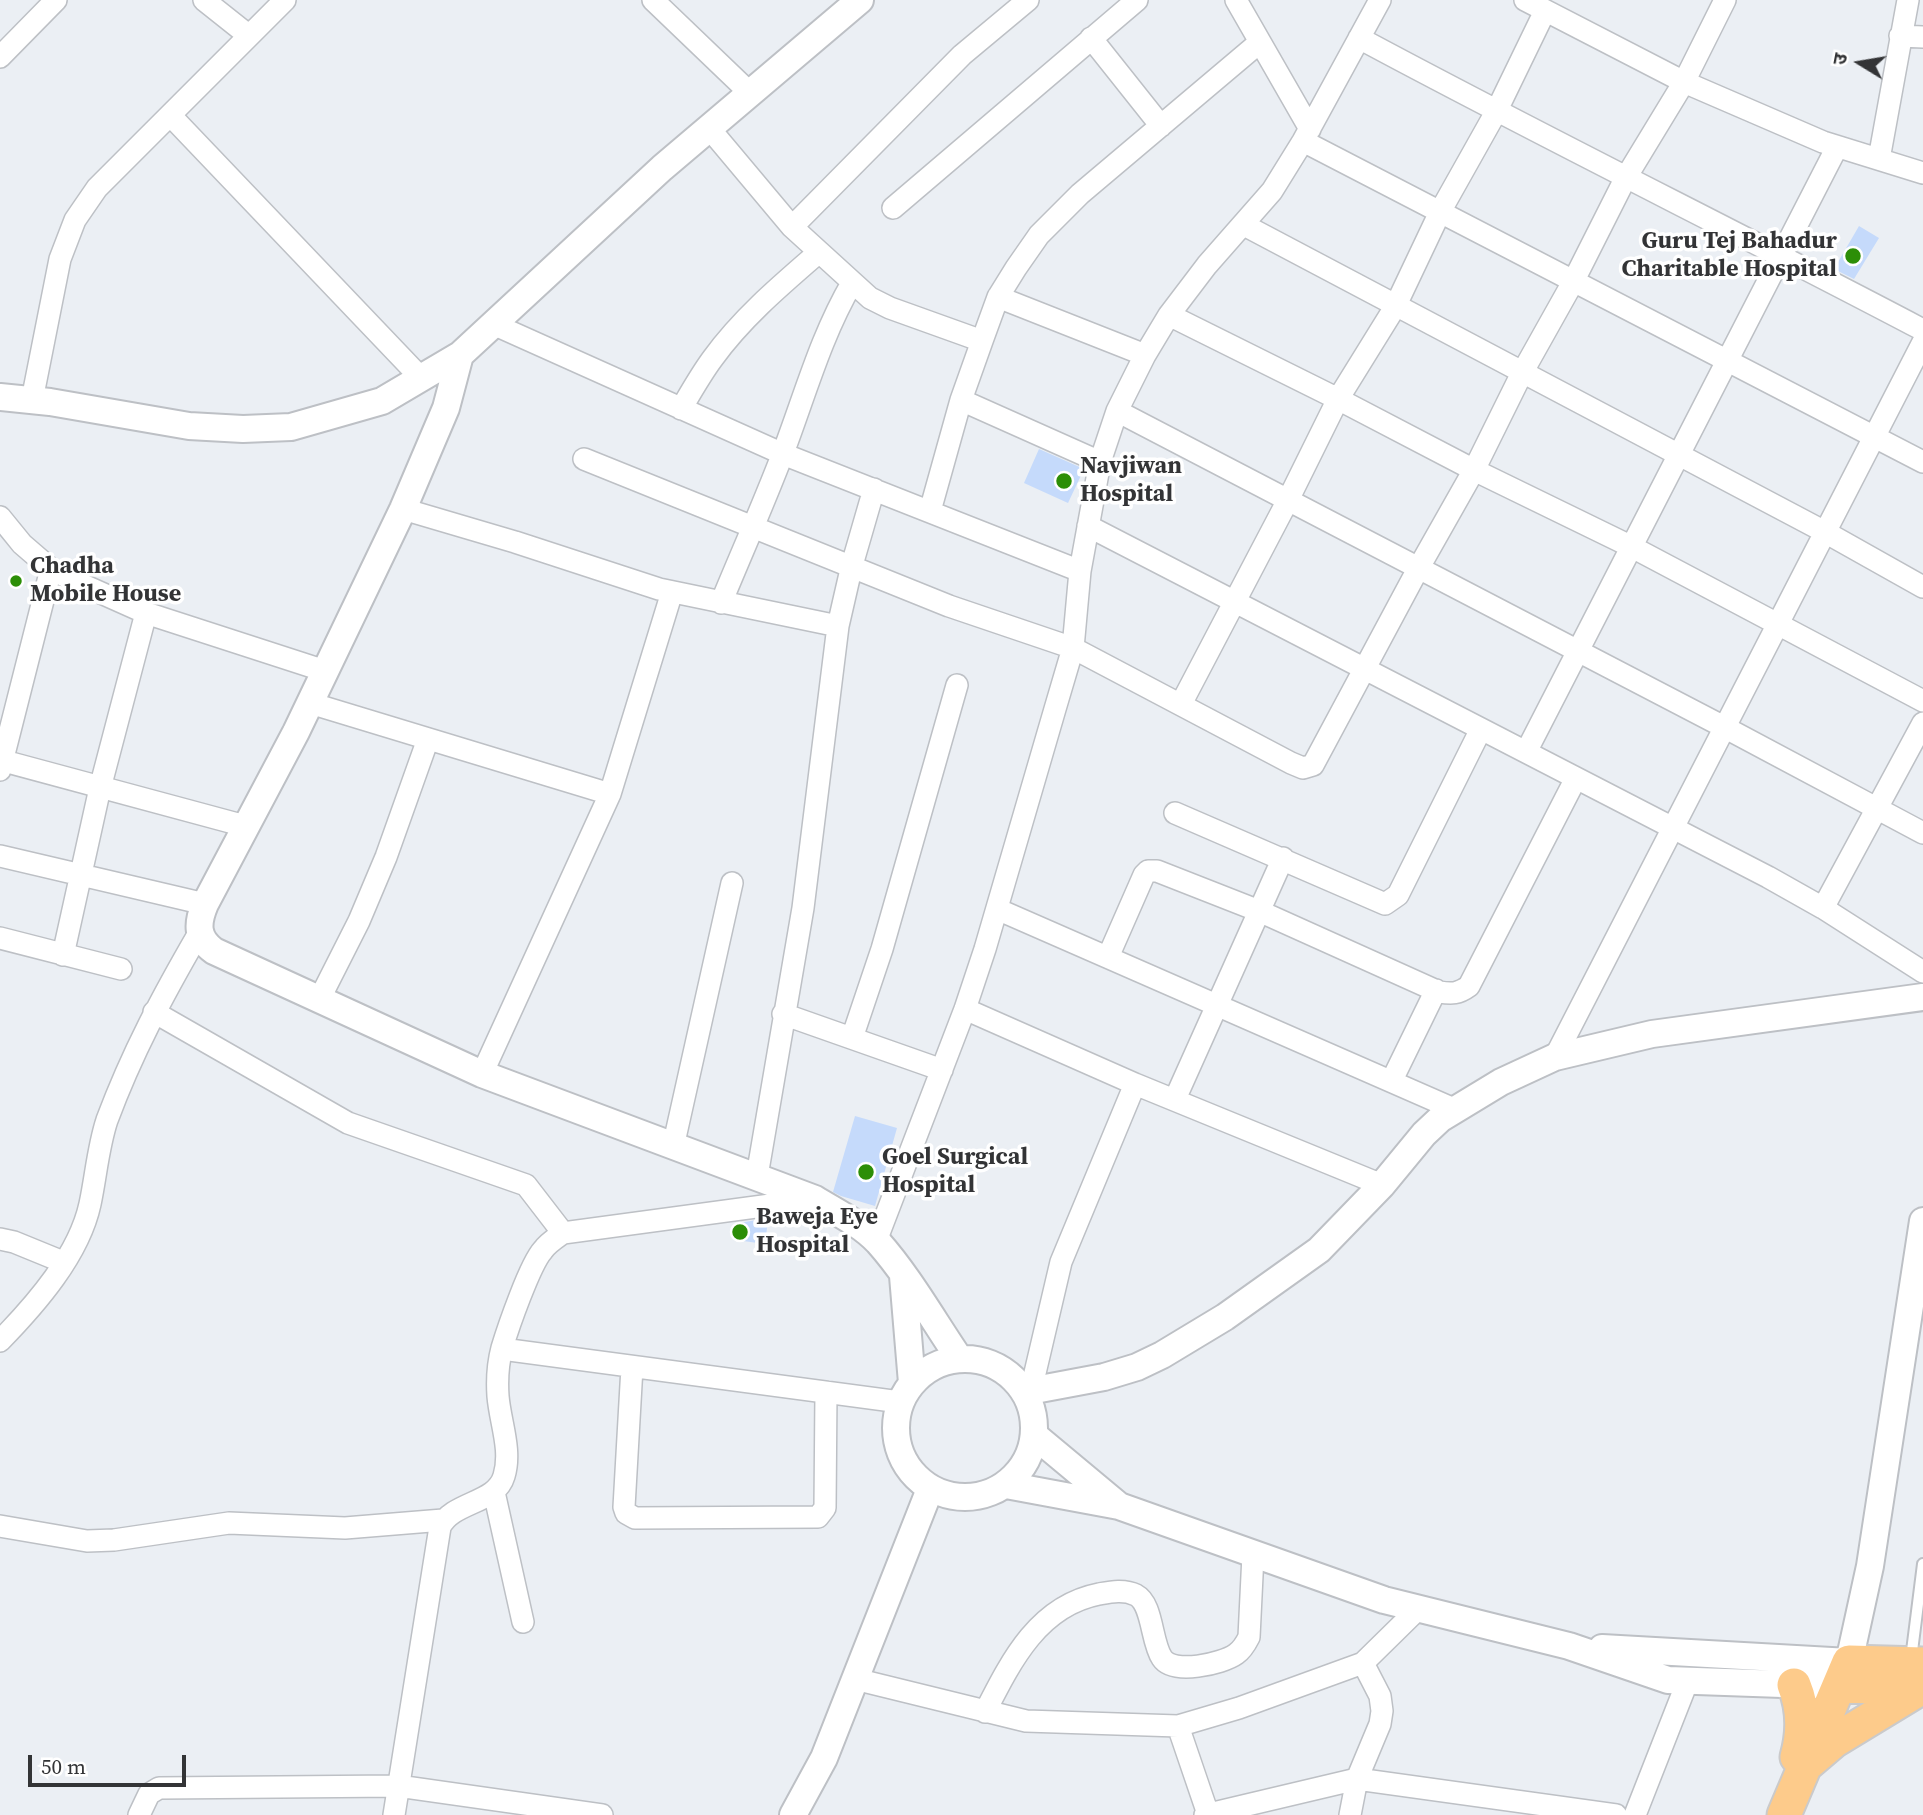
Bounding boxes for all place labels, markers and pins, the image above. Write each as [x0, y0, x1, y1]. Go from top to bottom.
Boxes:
place label: Guru Tej Bahadur Charitable Hospital [1621, 228, 1837, 284]
marker: Guru Tej Bahadur Charitable Hospital [1843, 246, 1863, 266]
place label: Navjiwan Hospital [1080, 453, 1182, 509]
marker: Navjiwan Hospital [1054, 471, 1074, 491]
place label: Chadha Mobile House [30, 553, 181, 609]
marker: Chadha Mobile House [8, 573, 24, 589]
place label: Goel Surgical Hospital [882, 1144, 1028, 1200]
marker: Goel Surgical Hospital [856, 1162, 876, 1182]
place label: Baweja Eye Hospital [756, 1204, 878, 1260]
marker: Baweja Eye Hospital [730, 1222, 750, 1242]

